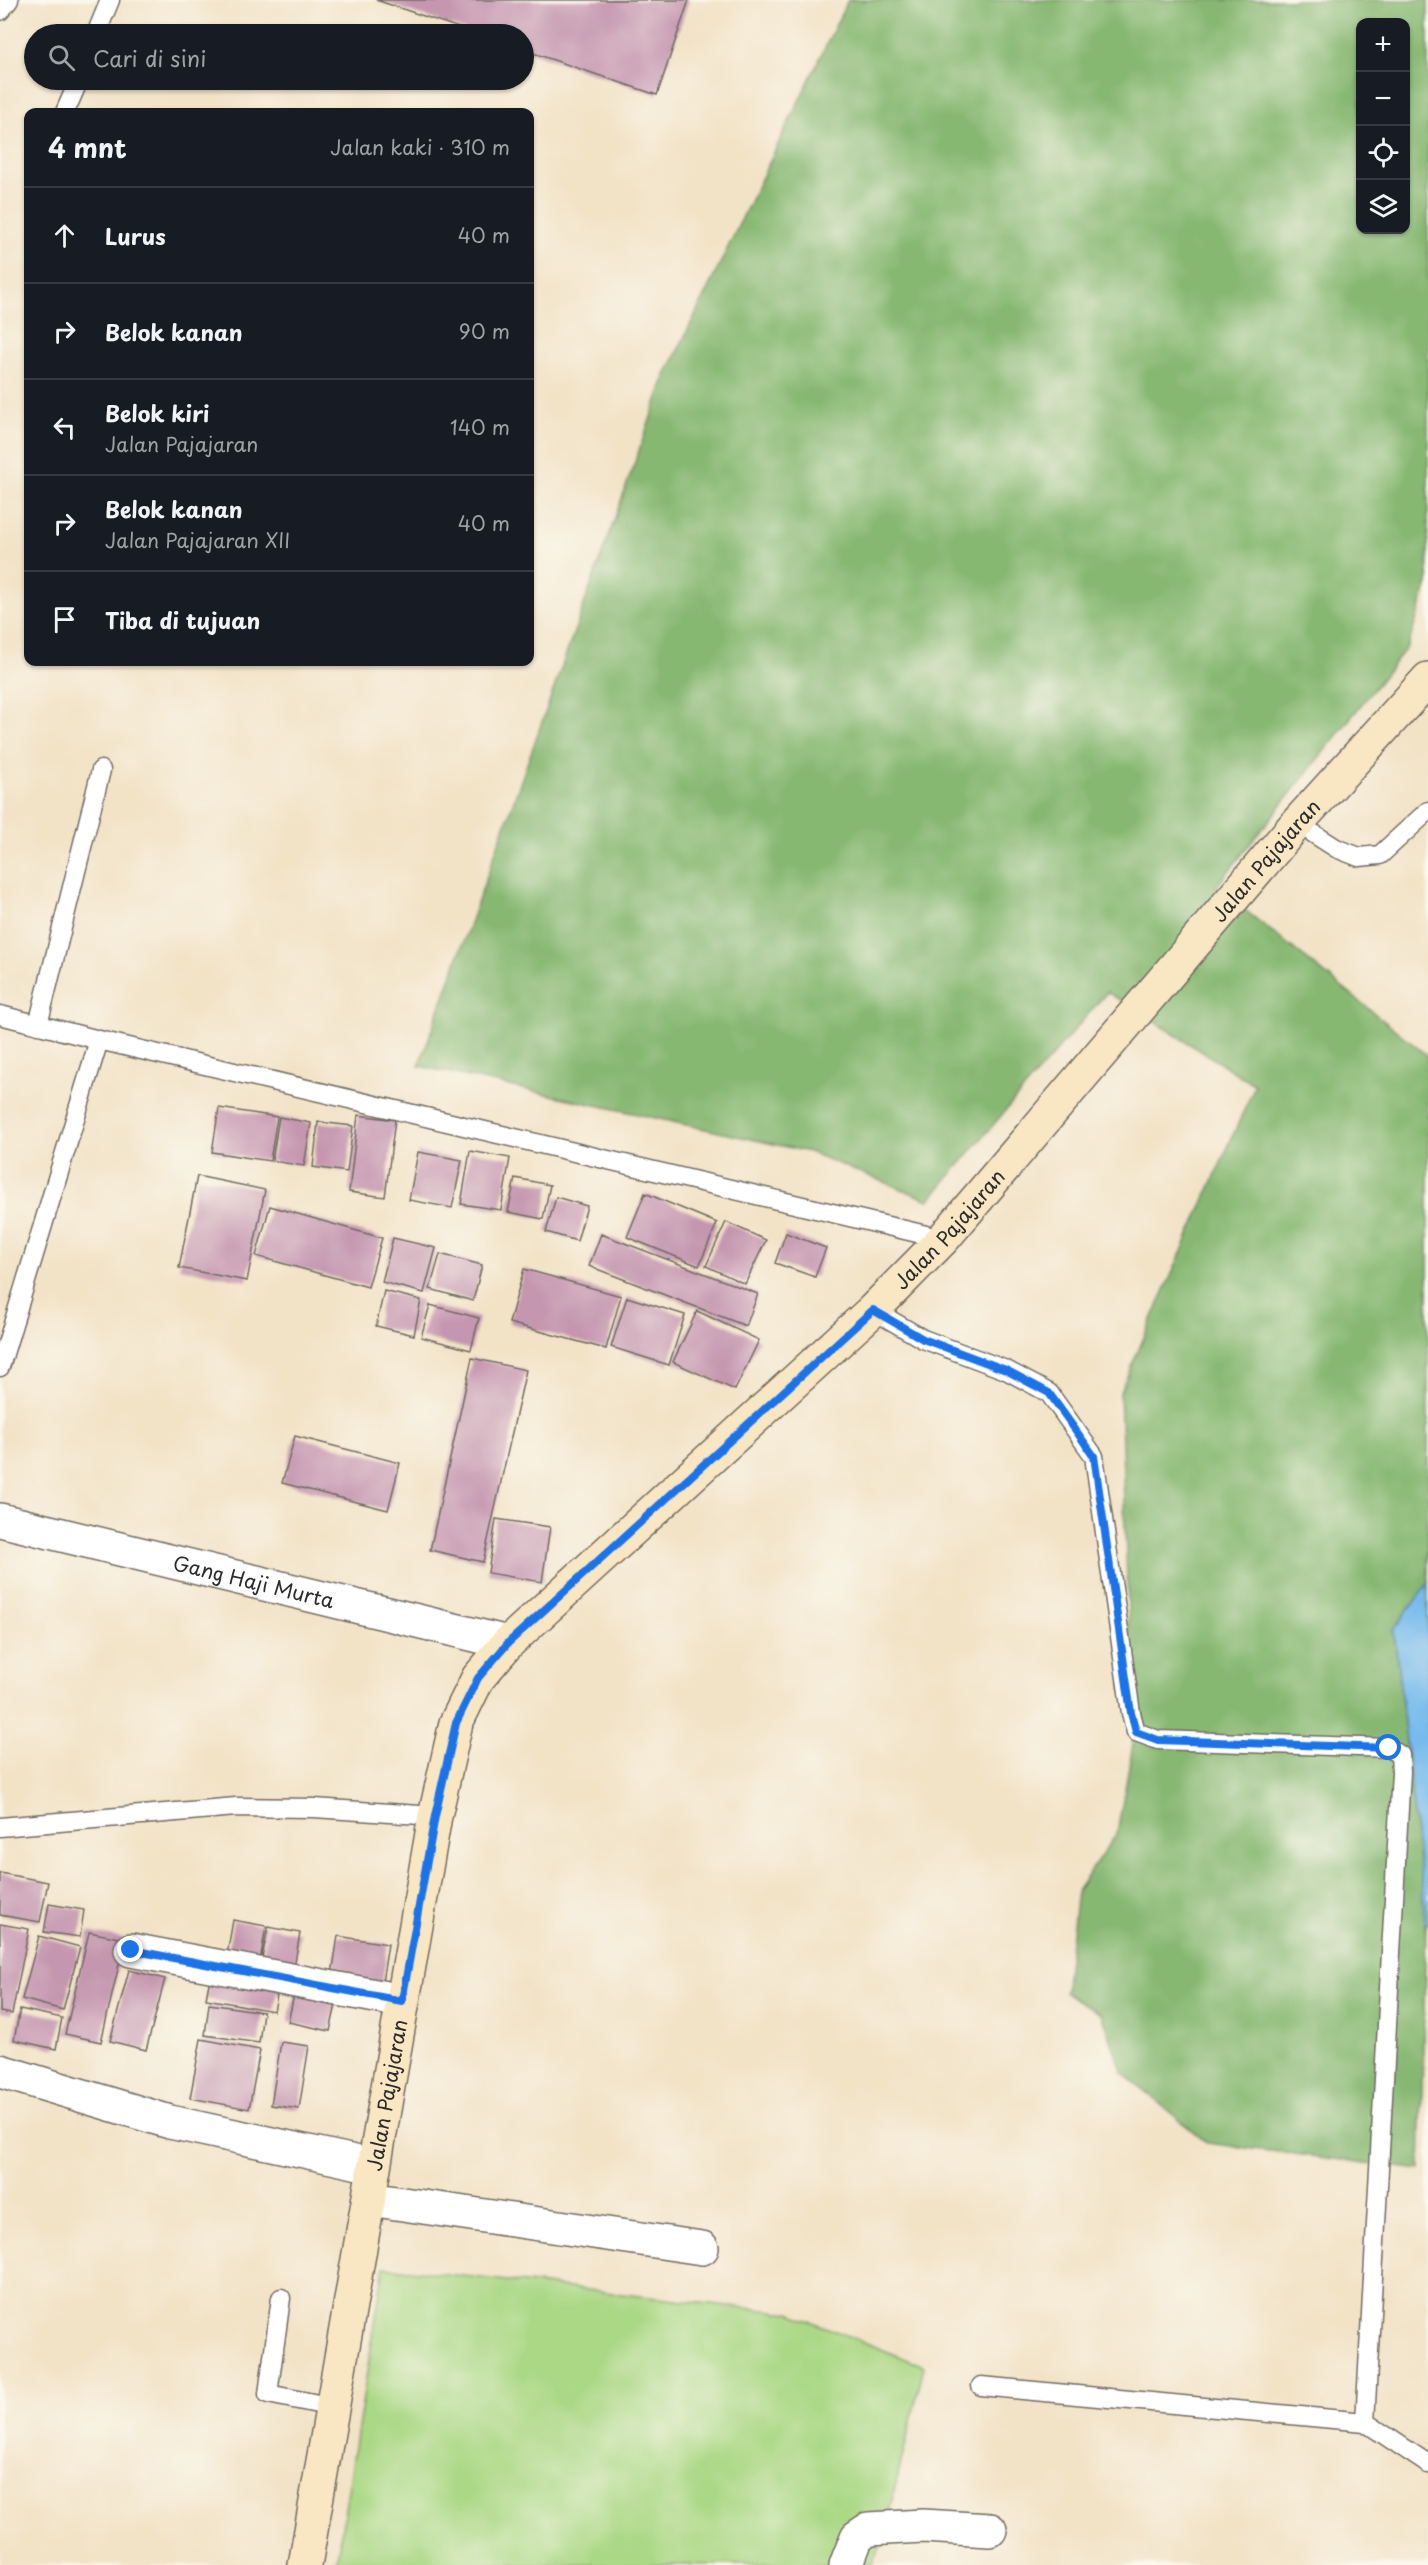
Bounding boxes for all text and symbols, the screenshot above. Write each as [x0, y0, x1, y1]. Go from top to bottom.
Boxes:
map controls [1356, 18, 1410, 234]
button: + [1356, 18, 1410, 72]
search box [24, 24, 534, 90]
icon: search [45, 41, 78, 74]
text: Cari di sini [93, 41, 206, 74]
button: − [1356, 72, 1410, 126]
button: locate [1356, 126, 1410, 180]
text: 4 mnt [48, 128, 127, 167]
text: Jalan kaki · 310 m [330, 132, 510, 162]
button: layers [1356, 180, 1410, 234]
icon: ahead [48, 219, 81, 252]
text: Lurus [105, 219, 166, 252]
text: 40 m [458, 220, 510, 250]
icon: right [48, 315, 81, 348]
text: Belok kanan [105, 315, 242, 348]
text: 90 m [459, 316, 510, 346]
text: Belok kiri [105, 396, 209, 429]
icon: left [48, 411, 81, 444]
text: 140 m [450, 412, 510, 442]
text: Jalan Pajajaran [105, 429, 258, 459]
text: Belok kanan [105, 492, 242, 525]
icon: right [48, 507, 81, 540]
text: 40 m [458, 508, 510, 538]
text: Jalan Pajajaran XII [105, 525, 290, 555]
icon: arrive [48, 603, 81, 636]
text: Tiba di tujuan [105, 603, 260, 636]
street label: Jalan Pajajaran [1204, 792, 1327, 928]
street label: Jalan Pajajaran [887, 1162, 1012, 1296]
street label: Gang Haji Murta [170, 1547, 338, 1615]
route start [1375, 1734, 1401, 1760]
route end [117, 1936, 143, 1962]
street label: Jalan Pajajaran [359, 2017, 414, 2173]

